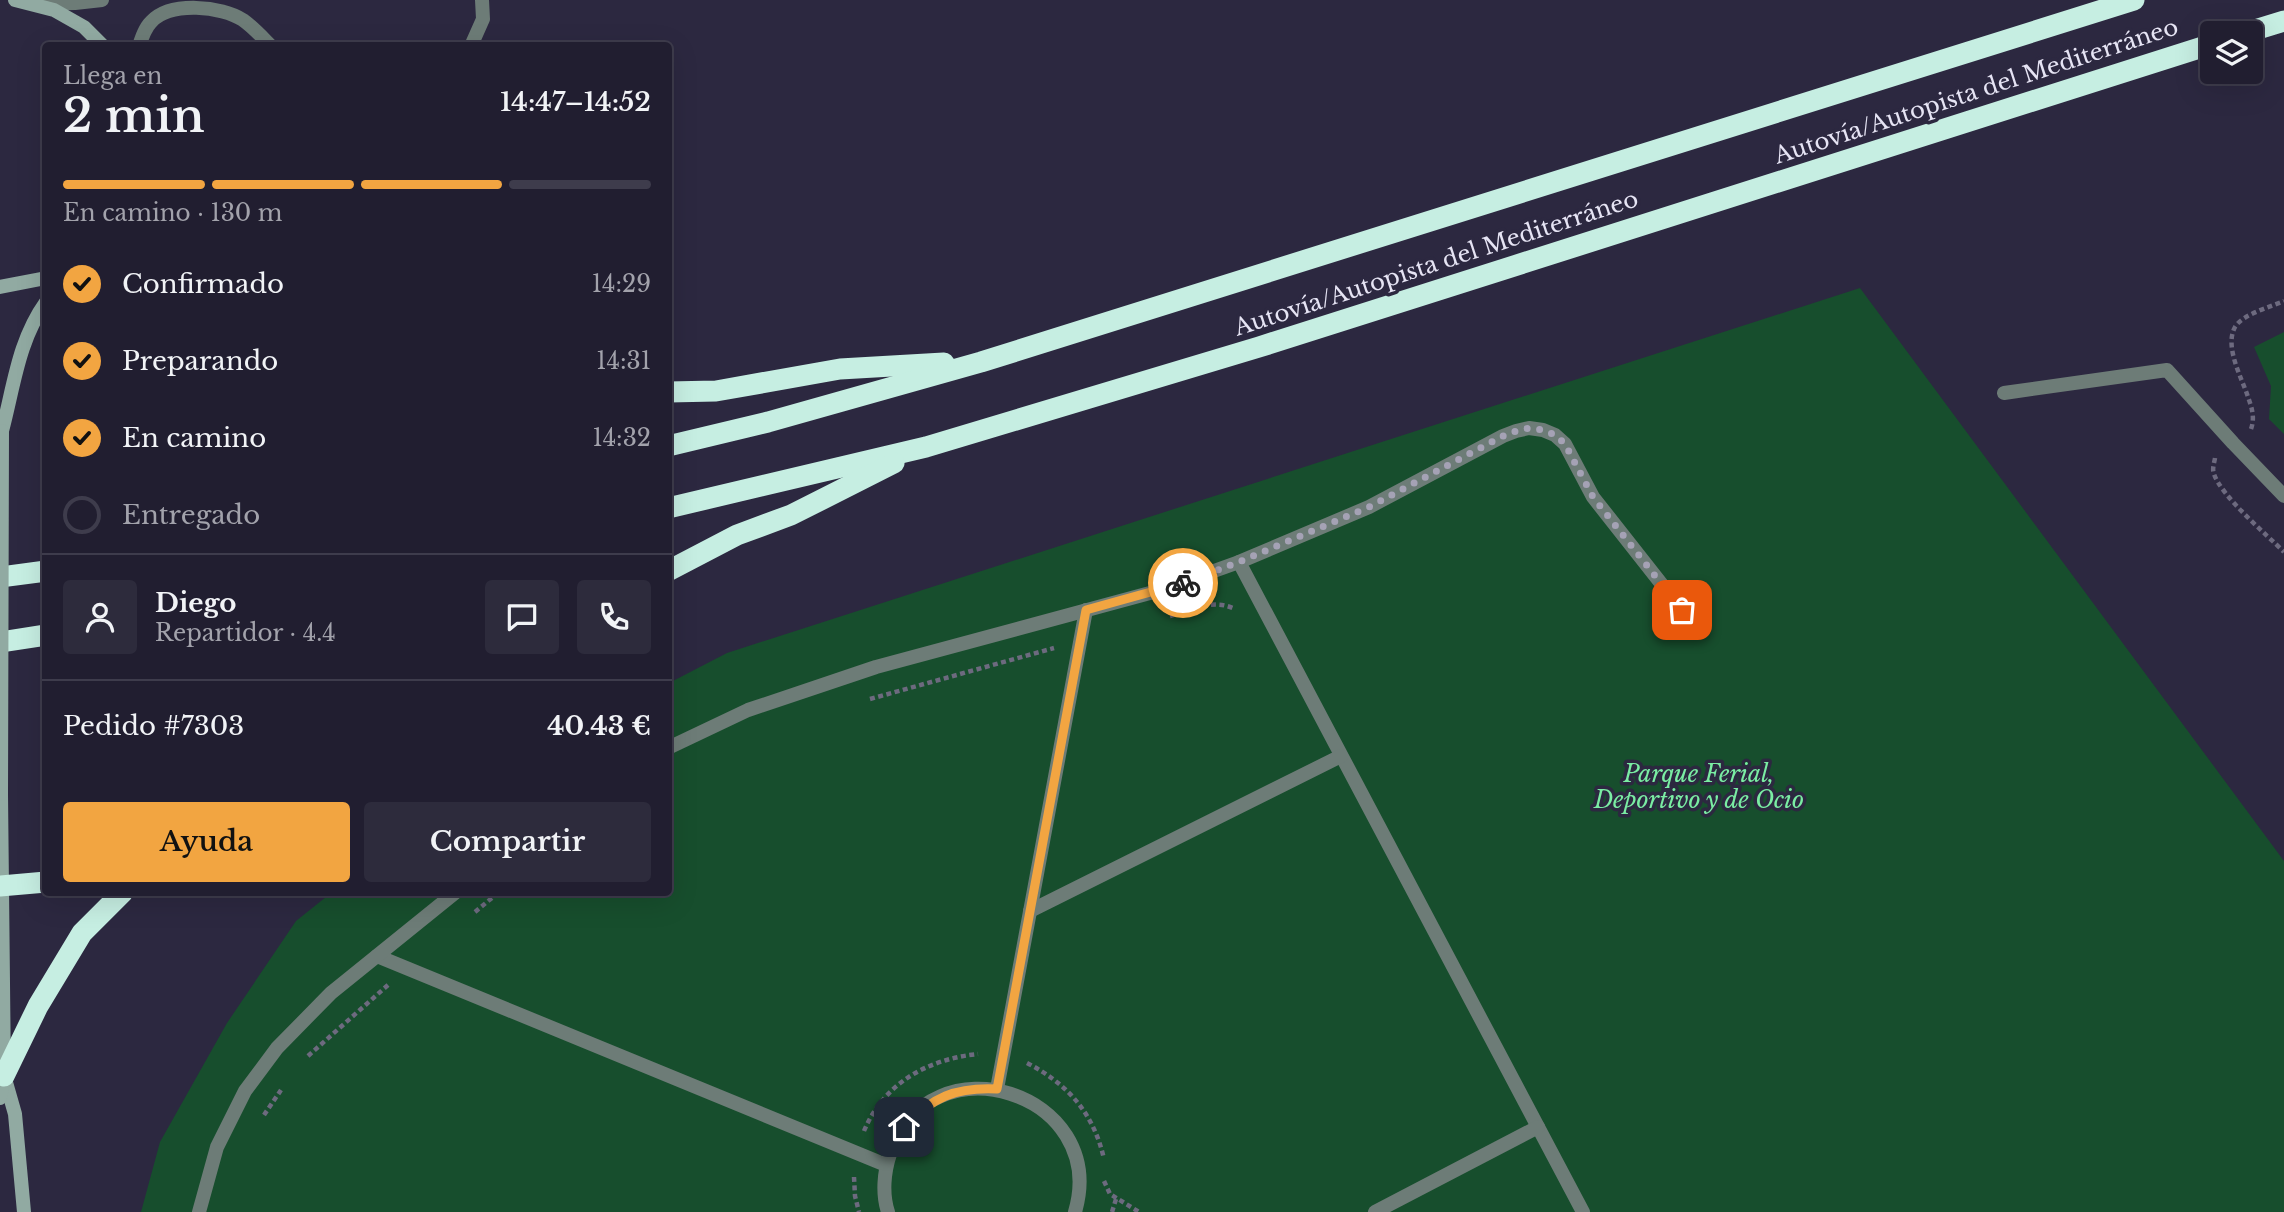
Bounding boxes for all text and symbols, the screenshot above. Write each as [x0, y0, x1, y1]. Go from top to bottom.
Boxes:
street label: Autovía/Autopista del Mediterráneo [1769, 12, 2182, 170]
map controls [2200, 21, 2263, 84]
button: layers [2200, 21, 2263, 84]
text: Llega en [63, 62, 162, 90]
text: 14:47–14:52 [500, 86, 651, 118]
text: 2 min [63, 87, 205, 144]
street label: Autovía/Autopista del Mediterráneo [1229, 184, 1642, 342]
text: En camino · 130 m [63, 199, 283, 227]
icon: check [63, 265, 101, 303]
text: Confirmado [122, 268, 284, 300]
text: 14:29 [592, 270, 651, 298]
icon: check [63, 342, 101, 380]
text: Preparando [122, 345, 278, 377]
text: 14:31 [596, 347, 651, 375]
icon: check [63, 419, 101, 457]
text: En camino [122, 422, 266, 454]
text: 14:32 [592, 424, 651, 452]
text: Entregado [122, 499, 260, 531]
courier [1148, 548, 1218, 618]
icon: bike [1164, 564, 1202, 602]
button: person [63, 580, 137, 654]
button: chat [485, 580, 559, 654]
button: phone [577, 580, 651, 654]
pin [1652, 580, 1712, 640]
text: Diego [155, 587, 236, 619]
icon: bag [1663, 591, 1701, 629]
text: Repartidor · 4.4 [155, 619, 336, 647]
text: Pedido #7303 [63, 710, 244, 742]
text: 40.43 € [547, 710, 651, 742]
park label: Parque Ferial, Deportivo y de Ocio [1593, 760, 1804, 814]
button: Ayuda [63, 802, 350, 882]
button: Compartir [364, 802, 651, 882]
pin [874, 1097, 934, 1157]
icon: home [885, 1108, 923, 1146]

